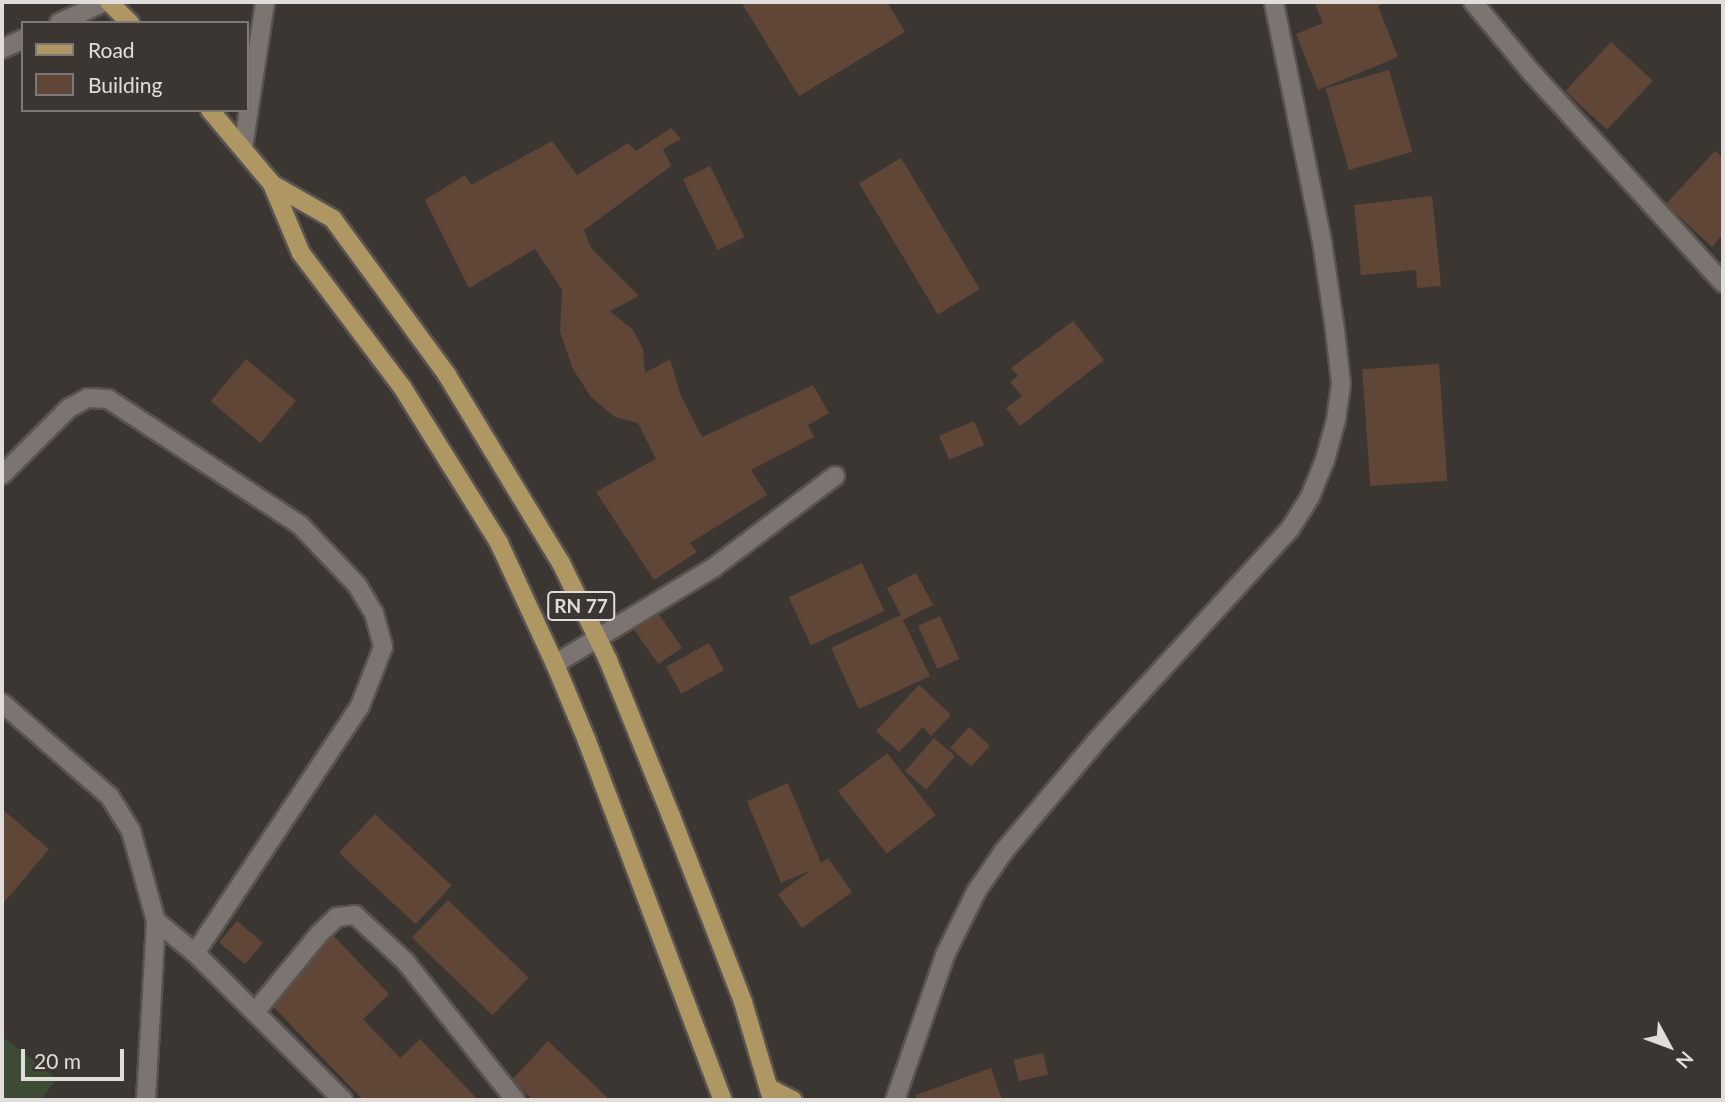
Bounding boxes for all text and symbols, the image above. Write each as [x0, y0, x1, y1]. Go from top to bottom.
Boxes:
legend [21, 21, 248, 112]
text: Road [88, 37, 135, 62]
text: Building [88, 72, 163, 97]
road number: RN 77 [546, 590, 616, 622]
north arrow [1634, 1011, 1704, 1081]
scale bar [24, 1036, 128, 1080]
text: N [1672, 1047, 1699, 1073]
text: 20 m [34, 1048, 81, 1073]

